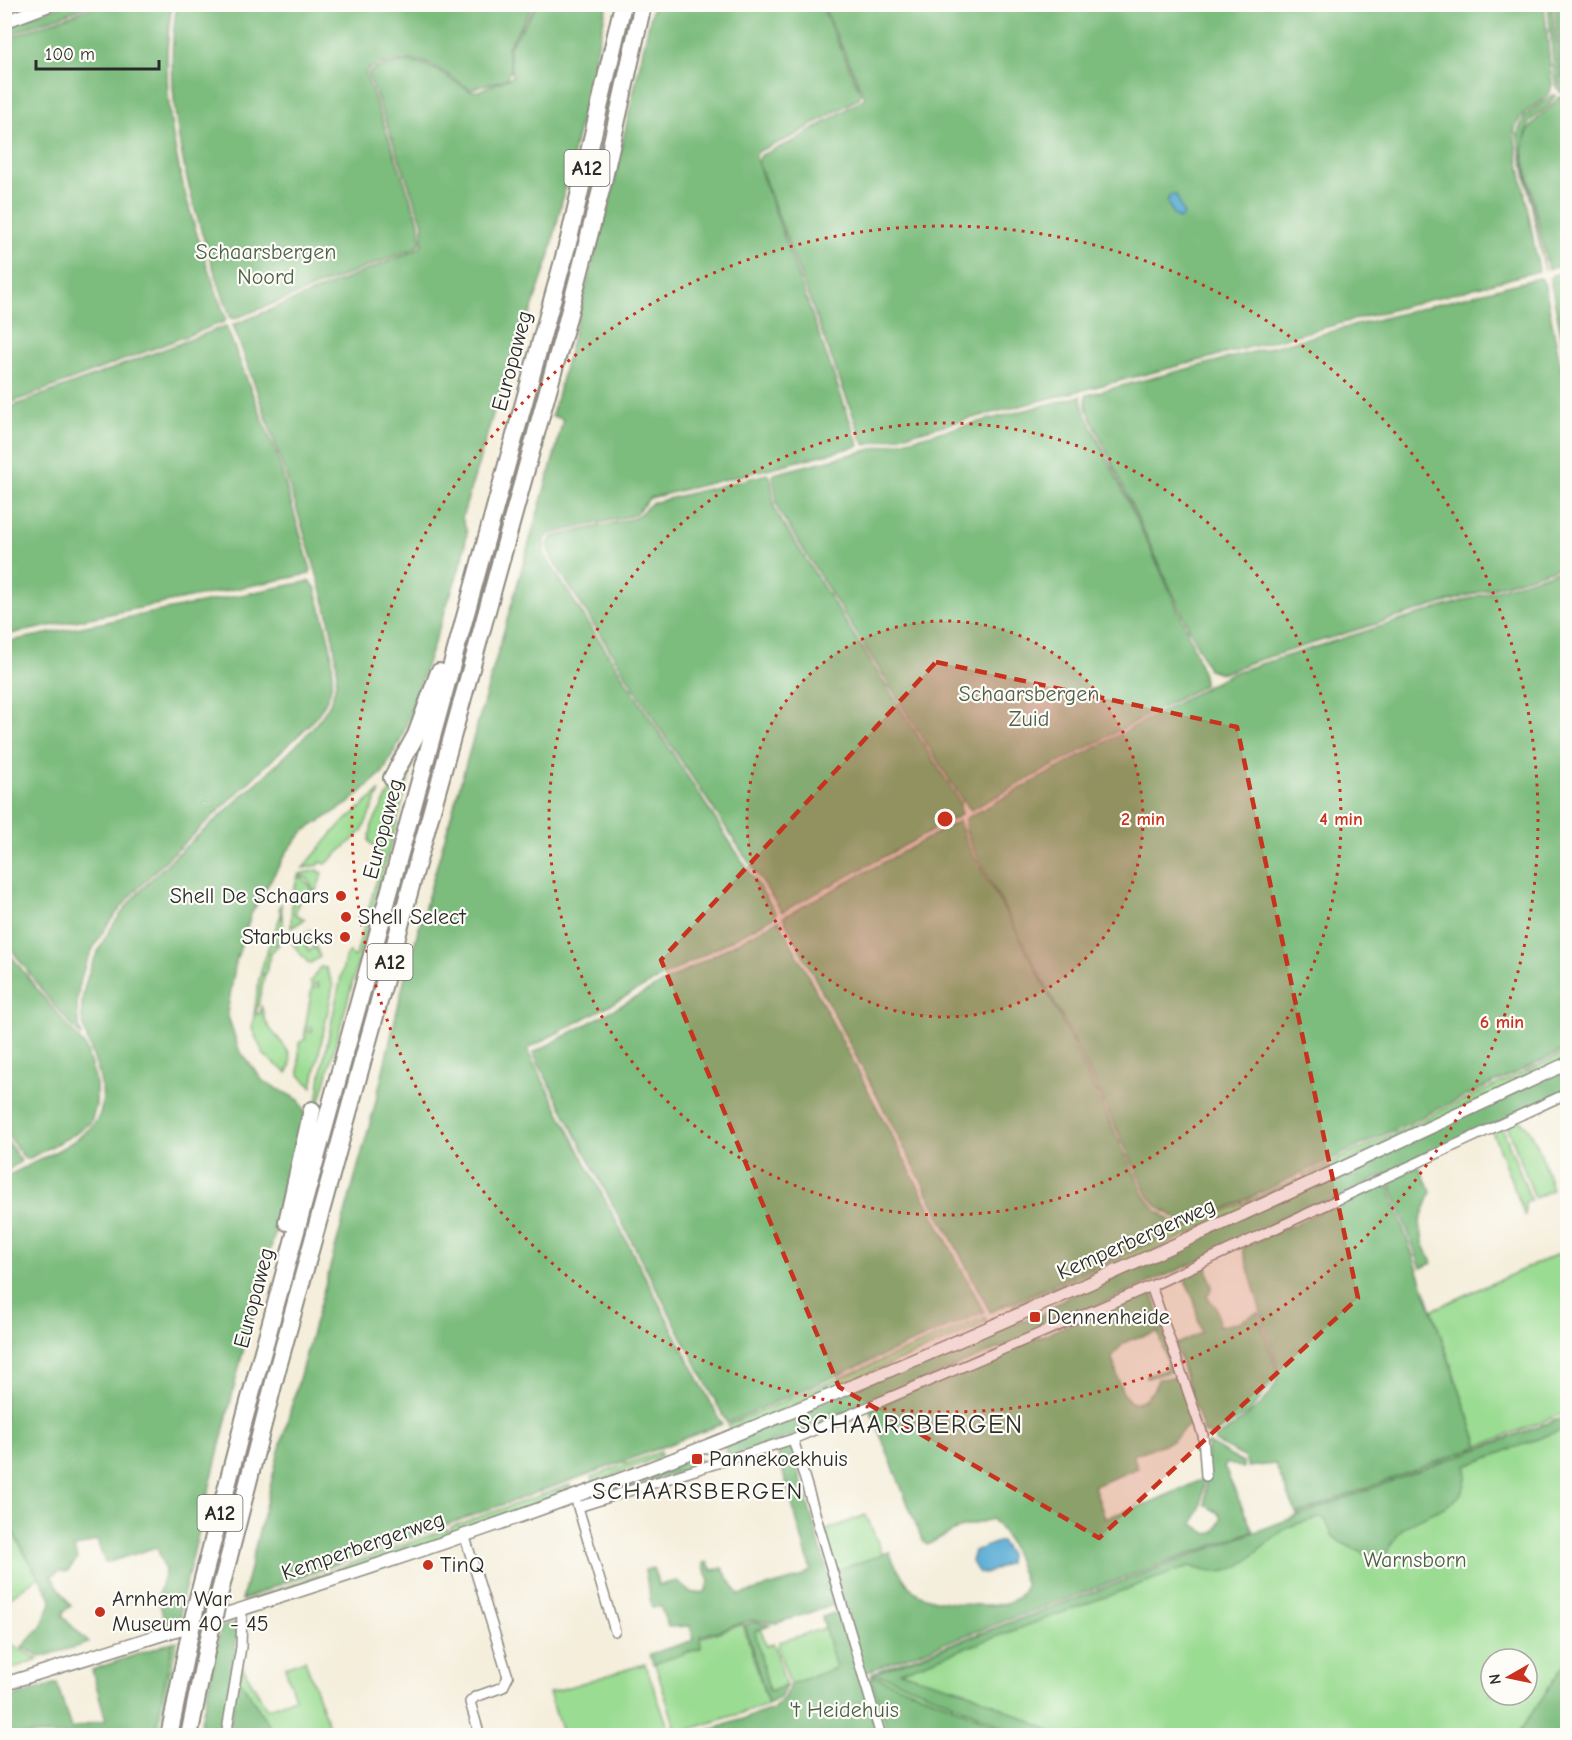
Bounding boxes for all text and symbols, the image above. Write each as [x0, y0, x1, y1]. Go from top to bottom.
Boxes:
scale bar [36, 33, 159, 71]
text: 100 m [45, 44, 95, 65]
road number: A12 [564, 150, 610, 186]
park label: Schaarsbergen Noord [196, 239, 336, 290]
street label: Europaweg [486, 308, 538, 414]
park label: Schaarsbergen Zuid [959, 681, 1099, 732]
street label: Europaweg [357, 776, 409, 882]
centre of rings [935, 809, 955, 829]
text: 2 min [1121, 809, 1165, 830]
text: 4 min [1319, 809, 1363, 830]
place label: Shell De Schaars [170, 883, 329, 909]
marker: Shell De Schaars [334, 889, 348, 903]
place label: Shell Select [358, 904, 467, 930]
marker: Shell Select [339, 910, 353, 924]
place label: Starbucks [242, 924, 333, 950]
marker: Starbucks [338, 930, 352, 944]
road number: A12 [368, 944, 412, 980]
text: 6 min [1480, 1012, 1524, 1033]
street label: Kemperbergerweg [1053, 1192, 1219, 1286]
street label: Europaweg [228, 1245, 280, 1351]
place label: Dennenheide [1047, 1304, 1170, 1330]
marker: Dennenheide [1028, 1310, 1042, 1324]
district label: SCHAARSBERGEN [796, 1410, 1024, 1440]
place label: Pannekoekhuis [709, 1446, 848, 1472]
marker: Pannekoekhuis [690, 1452, 704, 1466]
district label: SCHAARSBERGEN [592, 1477, 804, 1505]
road number: A12 [198, 1495, 242, 1531]
street label: Kemperbergerweg [278, 1506, 448, 1586]
park label: Warnsborn [1363, 1547, 1467, 1573]
place label: TinQ [440, 1552, 484, 1578]
marker: TinQ [421, 1558, 435, 1572]
place label: Arnhem War Museum 40 - 45 [112, 1586, 269, 1637]
marker: Arnhem War Museum 40 - 45 [93, 1605, 107, 1619]
north arrow [1479, 1647, 1539, 1707]
text: N [1485, 1673, 1505, 1686]
park label: 't Heidehuis [789, 1697, 899, 1723]

